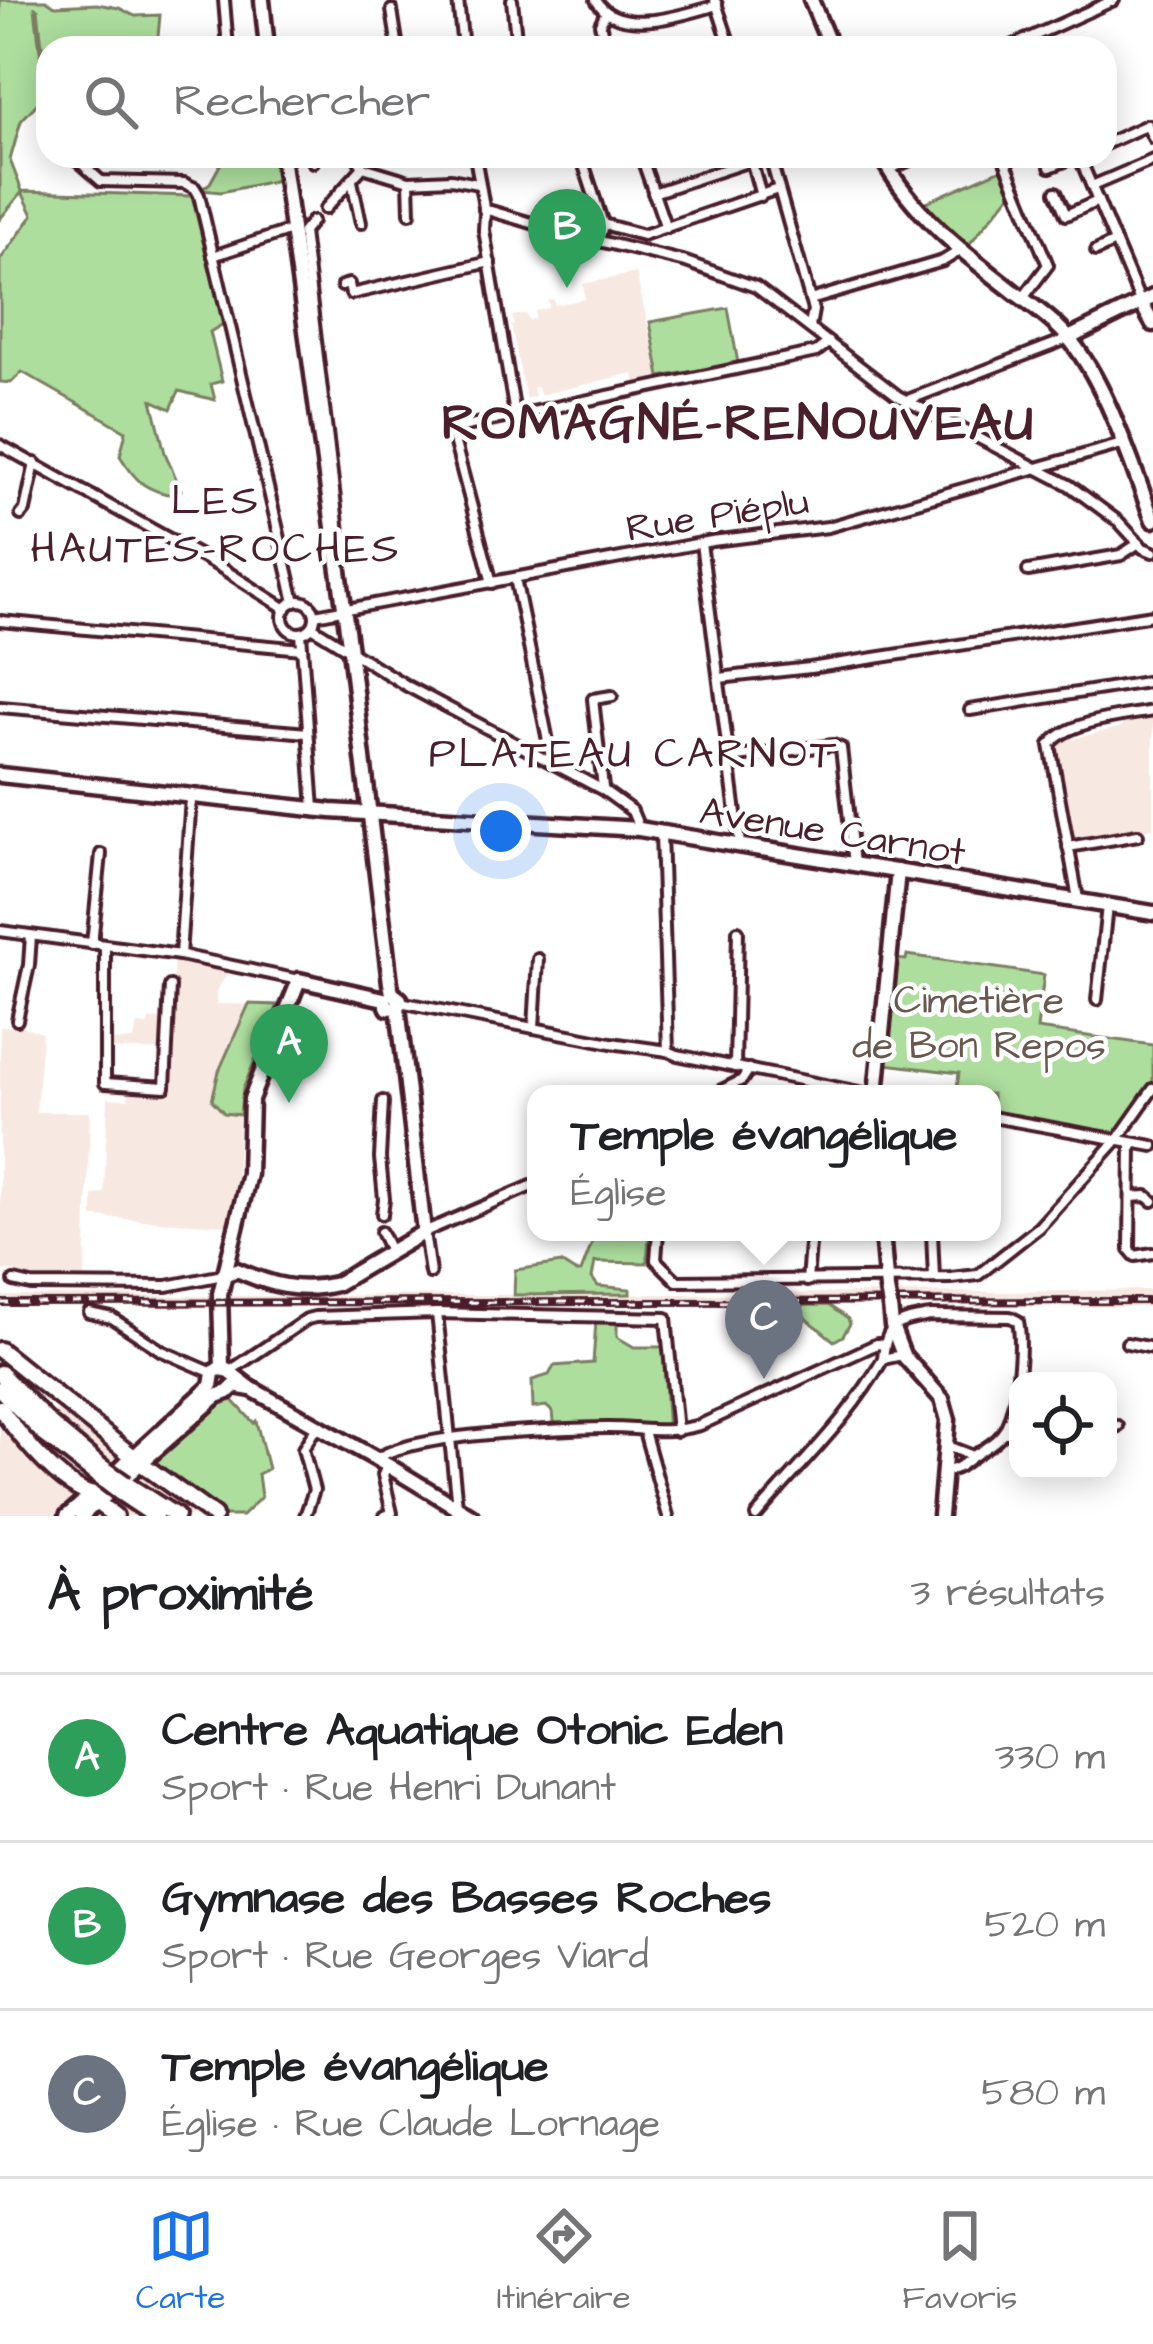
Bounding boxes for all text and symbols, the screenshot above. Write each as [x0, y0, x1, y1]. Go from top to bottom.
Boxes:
search box [36, 36, 1117, 168]
icon: search [78, 69, 144, 135]
text: Rechercher [174, 71, 430, 133]
pin: B [528, 189, 606, 288]
district label: ROMAGNÉ-RENOUVEAU [442, 389, 1036, 460]
district label: LES HAUTES-ROCHES [30, 473, 402, 579]
street label: Rue Piéplu [622, 475, 812, 557]
district label: PLATEAU CARNOT [429, 726, 839, 784]
street label: Avenue Carnot [696, 785, 970, 881]
your location [471, 801, 531, 861]
park label: Cimetière de Bon Repos [852, 975, 1106, 1074]
pin: A [250, 1004, 328, 1103]
popup [527, 1085, 1001, 1241]
text: Temple évangélique [571, 1105, 957, 1167]
text: Église [571, 1167, 667, 1221]
pin: C [725, 1280, 803, 1379]
map controls [1009, 1372, 1117, 1480]
button: locate [1009, 1372, 1117, 1480]
text: À proximité [48, 1559, 314, 1630]
text: 3 résultats [910, 1567, 1105, 1621]
text: Centre Aquatique Otonic Eden [162, 1700, 783, 1762]
text: A [75, 1731, 99, 1785]
text: 330 m [995, 1731, 1105, 1785]
text: Sport · Rue Henri Dunant [162, 1762, 616, 1816]
text: Gymnase des Basses Roches [162, 1868, 771, 1930]
text: B [73, 1899, 101, 1953]
text: 520 m [984, 1899, 1105, 1953]
text: Sport · Rue Georges Viard [162, 1930, 649, 1984]
text: Temple évangélique [162, 2036, 549, 2098]
text: C [73, 2067, 101, 2121]
text: 580 m [982, 2067, 1105, 2121]
text: Église · Rue Claude Lornage [162, 2098, 660, 2152]
tab: Carte [136, 2203, 225, 2321]
tab: Itinéraire [497, 2203, 631, 2321]
tab: Favoris [902, 2203, 1017, 2321]

